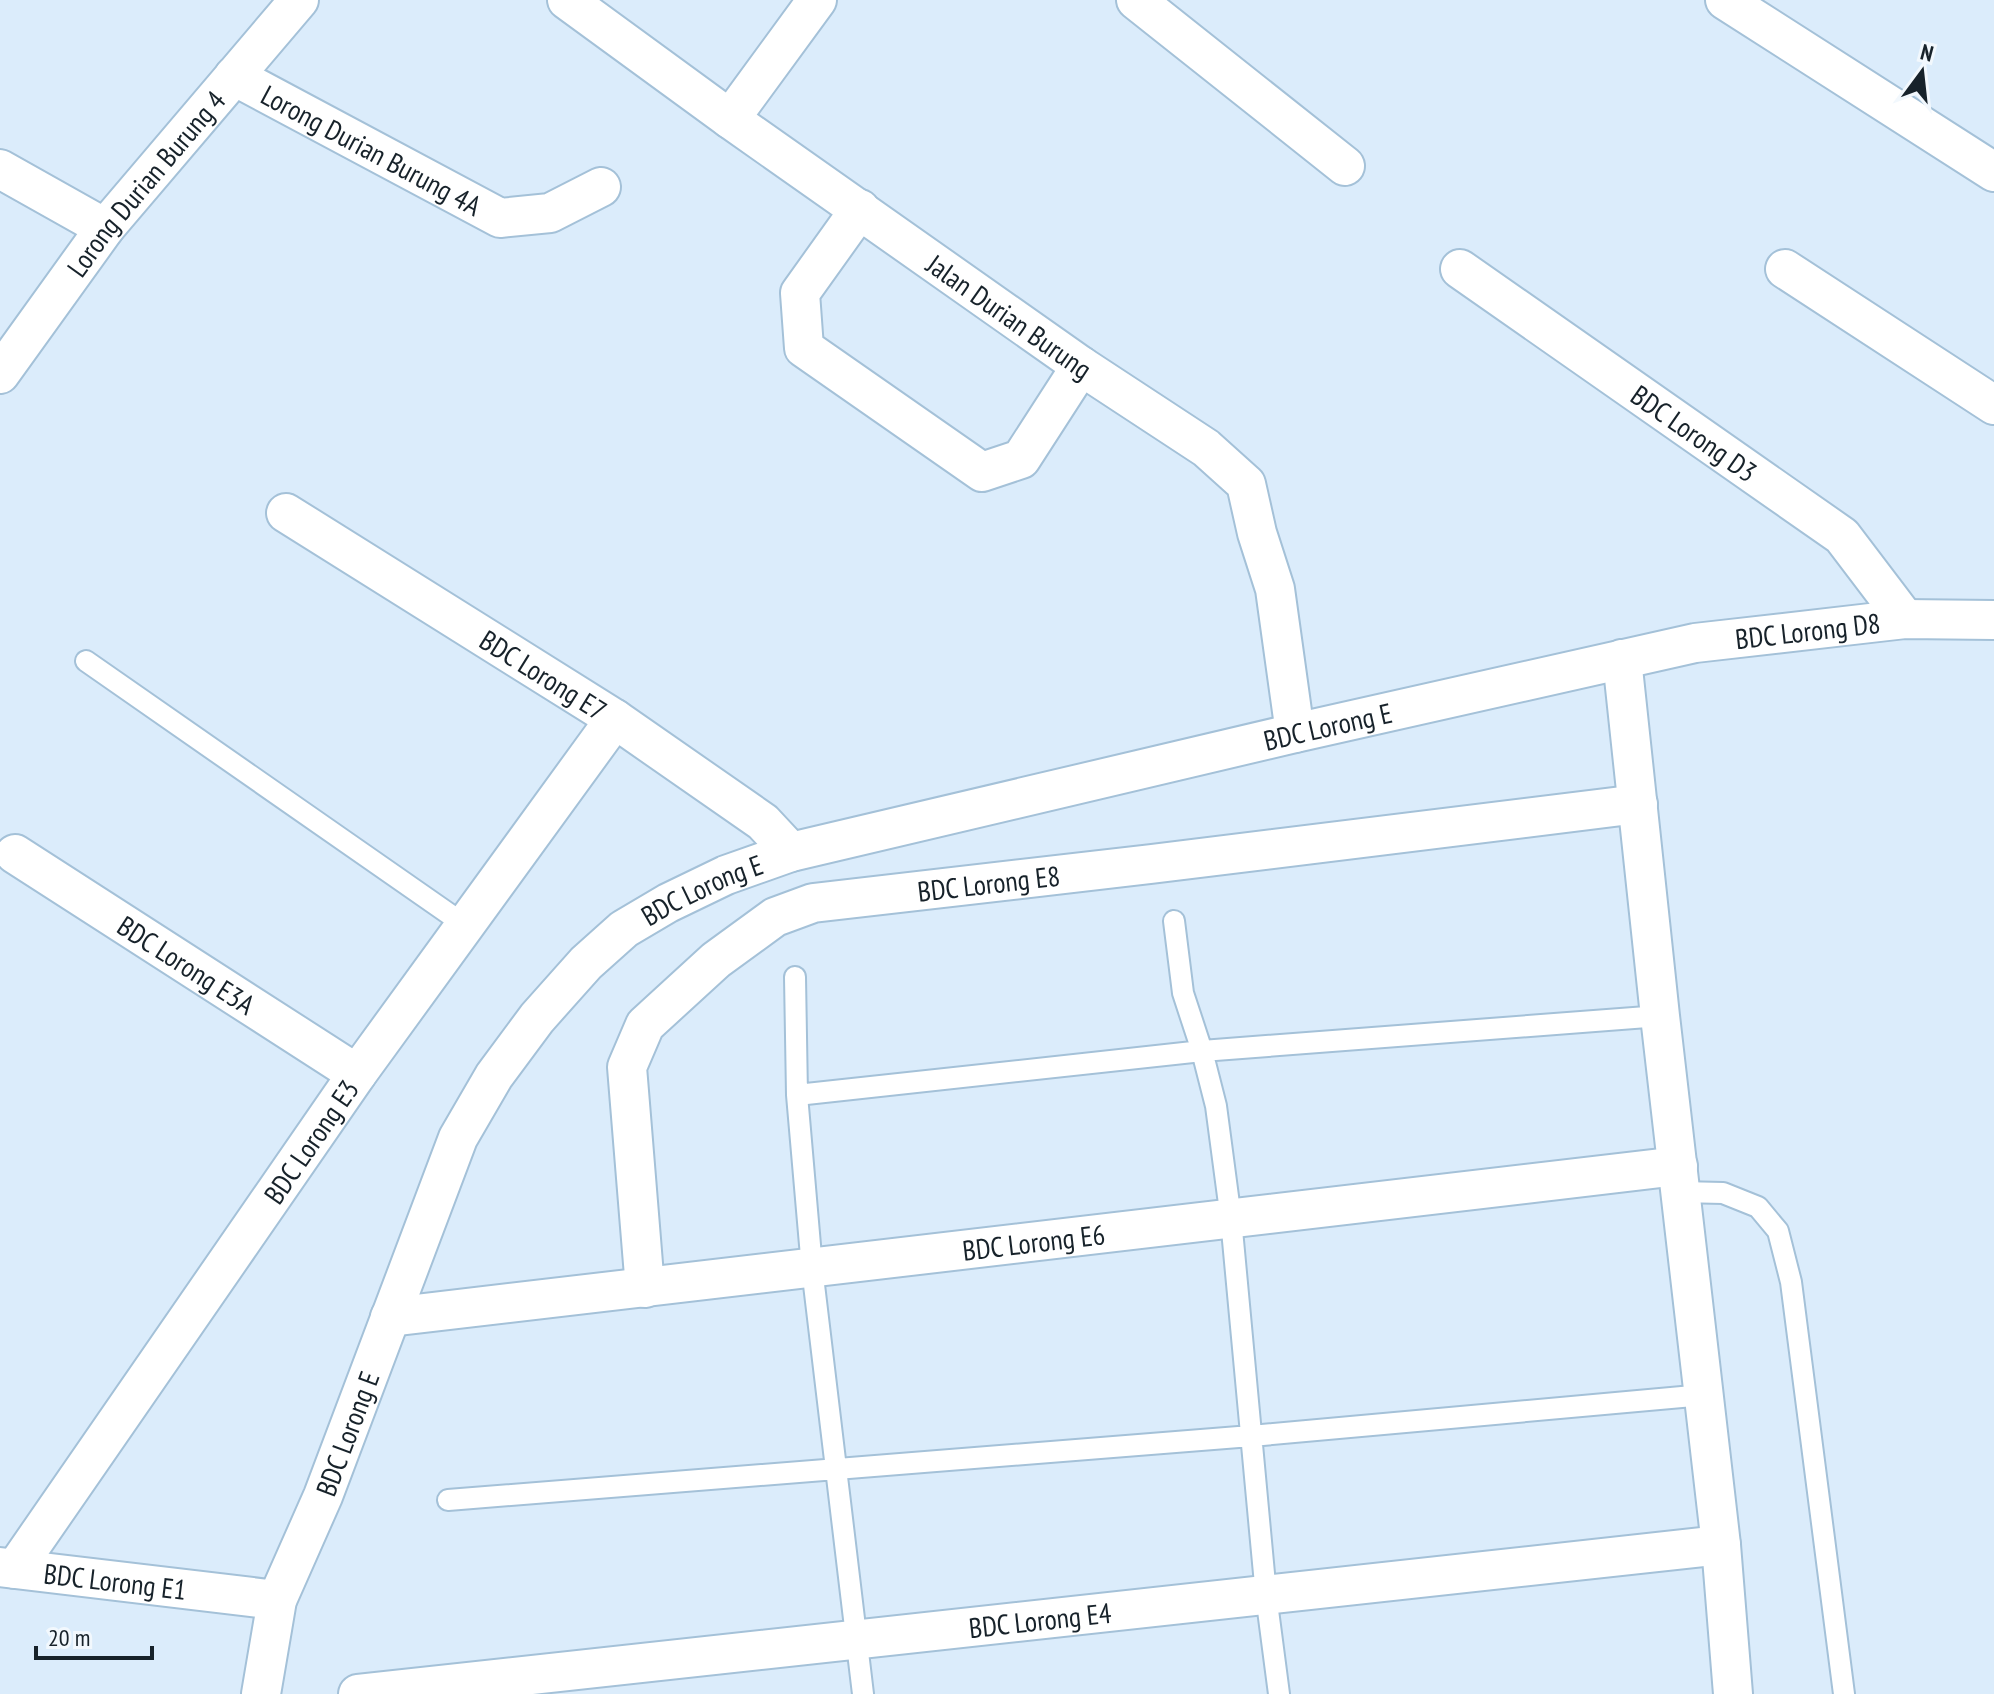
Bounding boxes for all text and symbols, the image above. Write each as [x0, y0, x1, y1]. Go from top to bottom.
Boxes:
north arrow [1882, 32, 1962, 112]
text: N [1918, 38, 1937, 68]
street label: Lorong Durian Burung 4A [255, 76, 489, 224]
street label: Lorong Durian Burung 4 [58, 82, 233, 284]
street label: Jalan Durian Burung [919, 245, 1099, 387]
street label: BDC Lorong D3 [1624, 376, 1765, 490]
street label: BDC Lorong D8 [1733, 603, 1882, 657]
street label: BDC Lorong E7 [473, 621, 614, 728]
street label: BDC Lorong E [1260, 693, 1395, 758]
street label: BDC Lorong E [634, 845, 768, 933]
street label: BDC Lorong E8 [915, 856, 1062, 909]
street label: BDC Lorong E3A [111, 907, 263, 1023]
street label: BDC Lorong E3 [255, 1072, 366, 1211]
street label: BDC Lorong E6 [960, 1215, 1107, 1268]
street label: BDC Lorong E [306, 1366, 387, 1501]
street label: BDC Lorong E1 [42, 1554, 188, 1608]
street label: BDC Lorong E4 [967, 1593, 1113, 1646]
scale bar [36, 1610, 152, 1660]
text: 20 m [48, 1622, 90, 1653]

